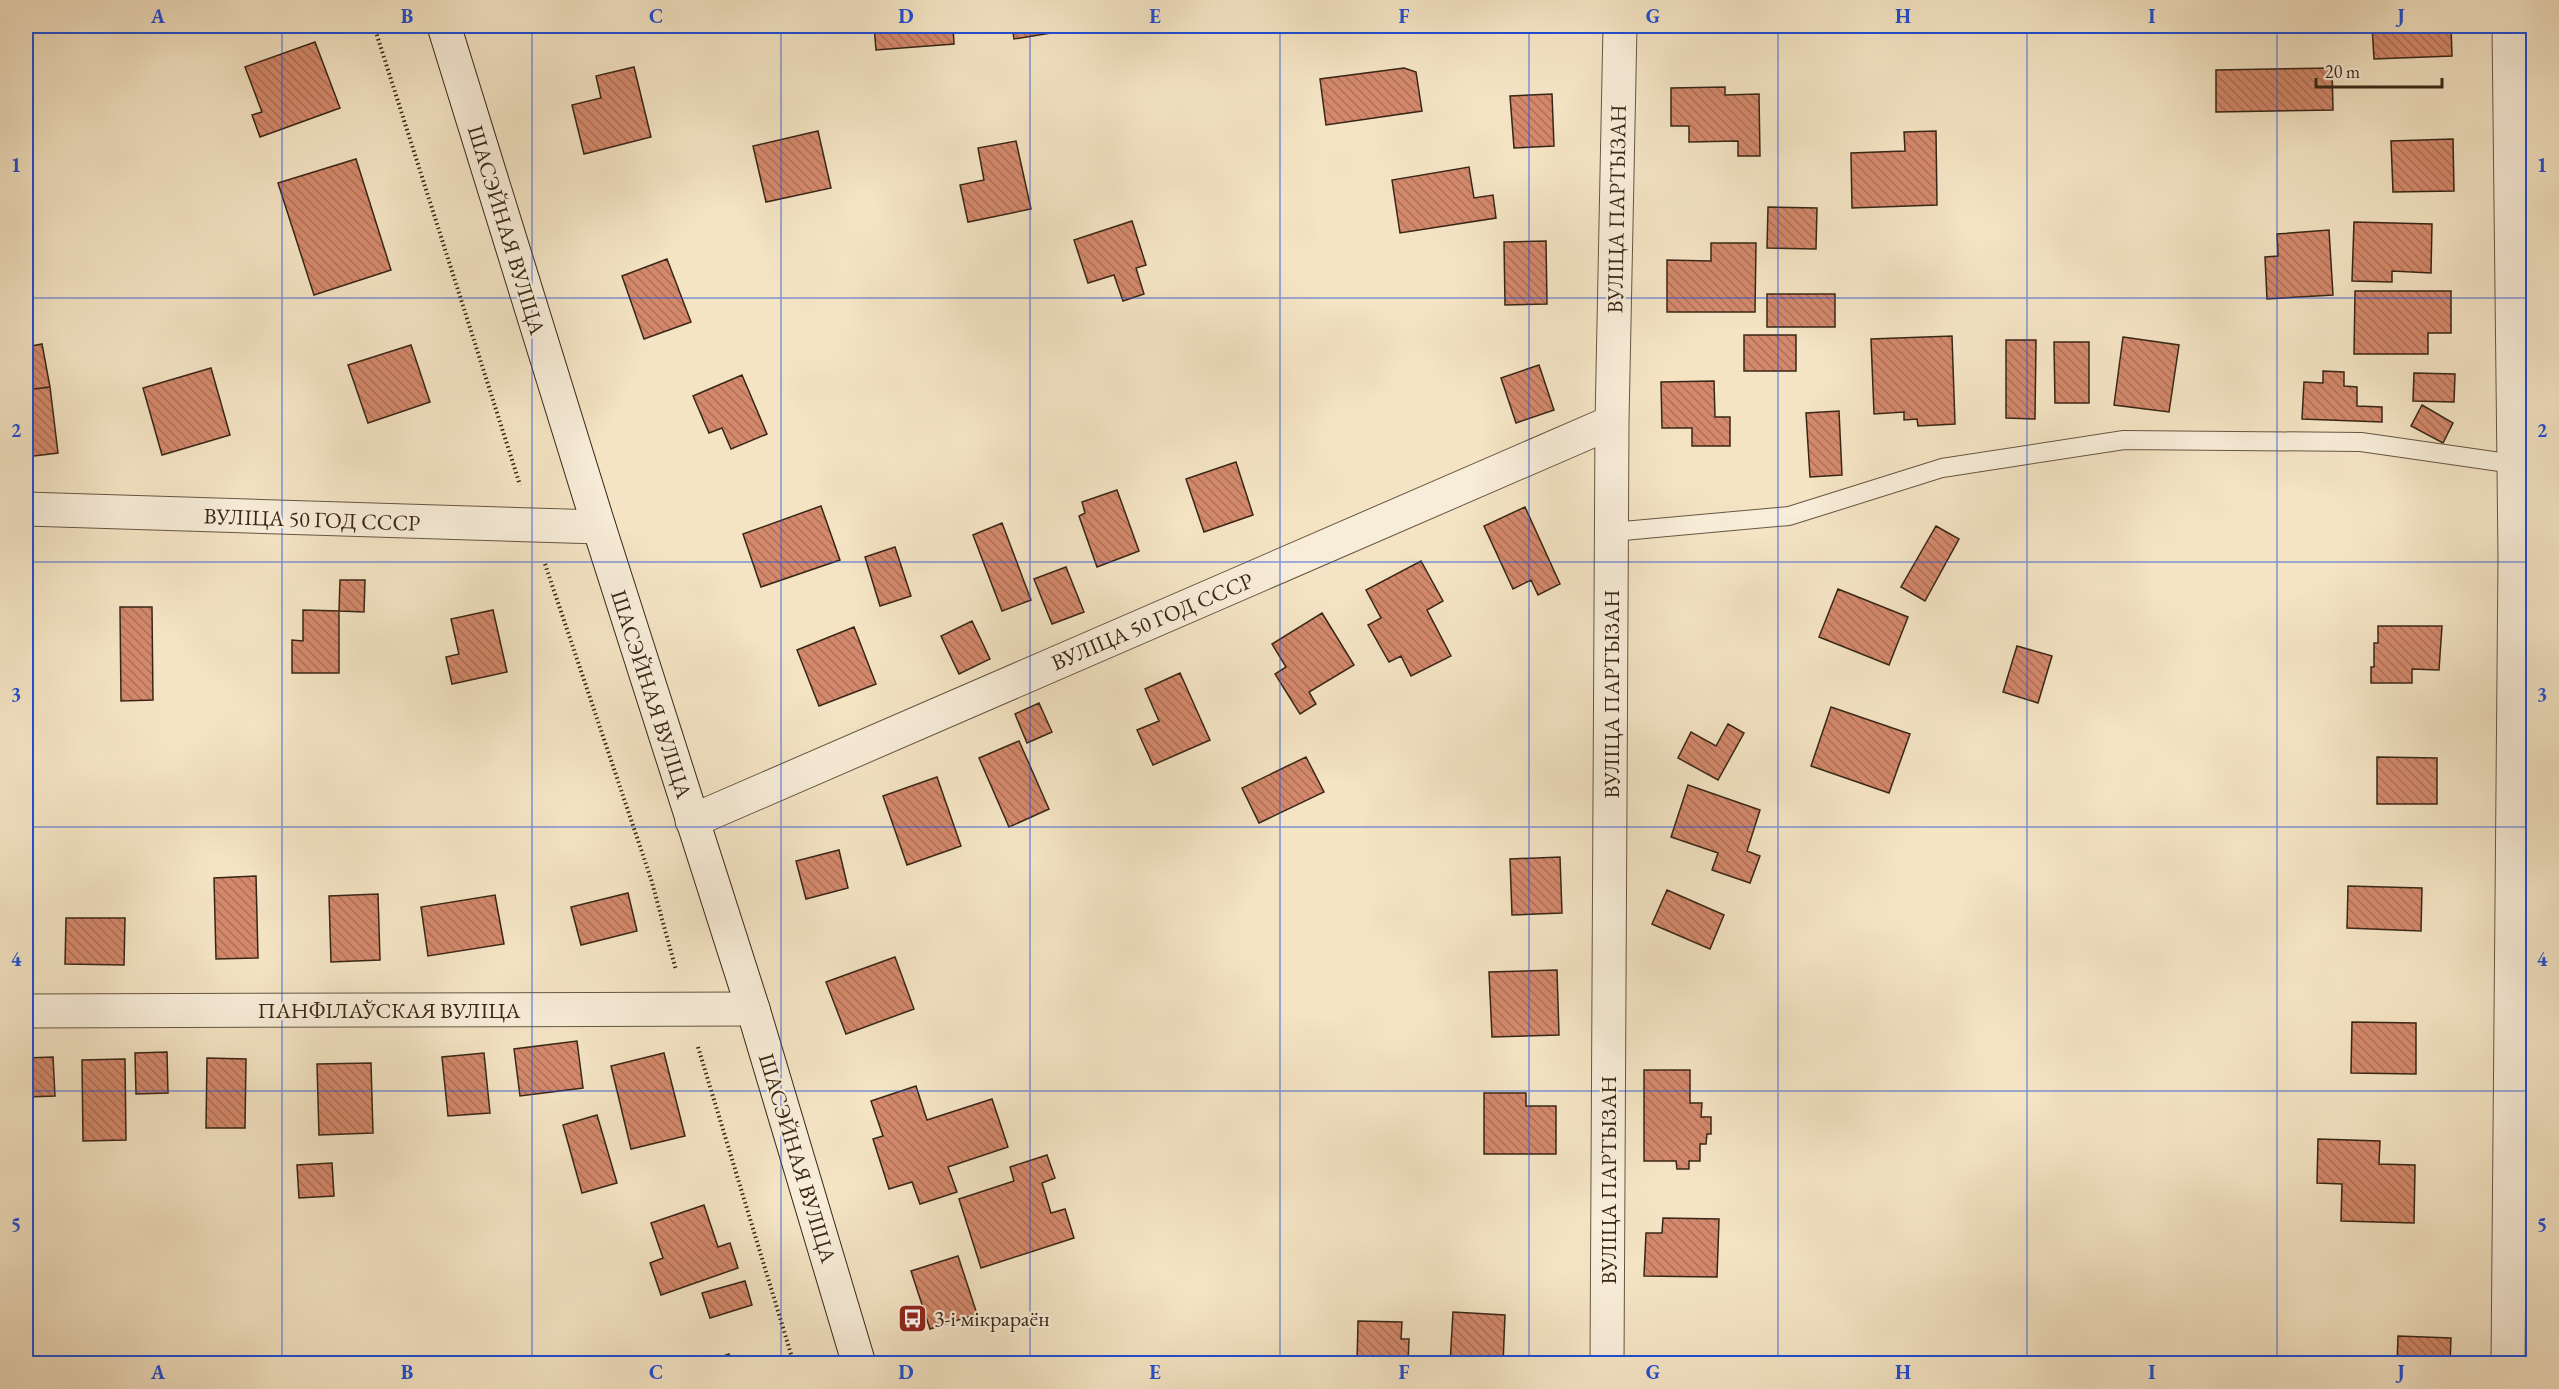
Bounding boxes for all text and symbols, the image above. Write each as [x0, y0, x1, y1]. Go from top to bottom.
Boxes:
text: A [150, 3, 166, 29]
text: B [401, 3, 413, 29]
text: C [649, 3, 663, 29]
text: D [898, 3, 914, 29]
text: E [1149, 3, 1161, 29]
text: F [1399, 3, 1410, 29]
text: G [1646, 3, 1660, 29]
text: H [1895, 3, 1911, 29]
text: I [2148, 3, 2156, 29]
text: J [2395, 3, 2405, 29]
scale bar [2316, 51, 2442, 89]
text: 20 m [2325, 60, 2360, 83]
street label: ВУЛІЦА ПАРТЫЗАН [1600, 104, 1633, 314]
street label: ШАСЭЙНАЯ ВУЛІЦА [461, 122, 552, 339]
text: 1 [11, 152, 21, 178]
text: 1 [2537, 152, 2547, 178]
text: 2 [11, 417, 22, 443]
text: 2 [2537, 417, 2548, 443]
street label: ВУЛІЦА 50 ГОД СССР [203, 501, 421, 538]
street label: ВУЛІЦА 50 ГОД СССР [1047, 566, 1258, 677]
street label: ШАСЭЙНАЯ ВУЛІЦА [604, 586, 699, 803]
street label: ВУЛІЦА ПАРТЫЗАН [1597, 590, 1626, 798]
text: 3 [11, 681, 21, 707]
text: 3 [2537, 681, 2547, 707]
text: 4 [11, 946, 22, 972]
text: 4 [2537, 946, 2548, 972]
street label: ПАНФІЛАЎСКАЯ ВУЛІЦА [257, 996, 521, 1025]
street label: ШАСЭЙНАЯ ВУЛІЦА [752, 1050, 843, 1267]
street label: ВУЛІЦА ПАРТЫЗАН [1594, 1076, 1623, 1284]
text: 5 [11, 1211, 21, 1237]
text: 5 [2537, 1211, 2547, 1237]
bus stop icon: 3-і мікрараён [897, 1302, 929, 1334]
place label: 3-і мікрараён [934, 1304, 1050, 1333]
text: A [150, 1359, 166, 1385]
text: B [401, 1359, 413, 1385]
text: C [649, 1359, 663, 1385]
text: D [898, 1359, 914, 1385]
text: E [1149, 1359, 1161, 1385]
text: F [1399, 1359, 1410, 1385]
text: G [1646, 1359, 1660, 1385]
text: H [1895, 1359, 1911, 1385]
text: I [2148, 1359, 2156, 1385]
text: J [2395, 1359, 2405, 1385]

